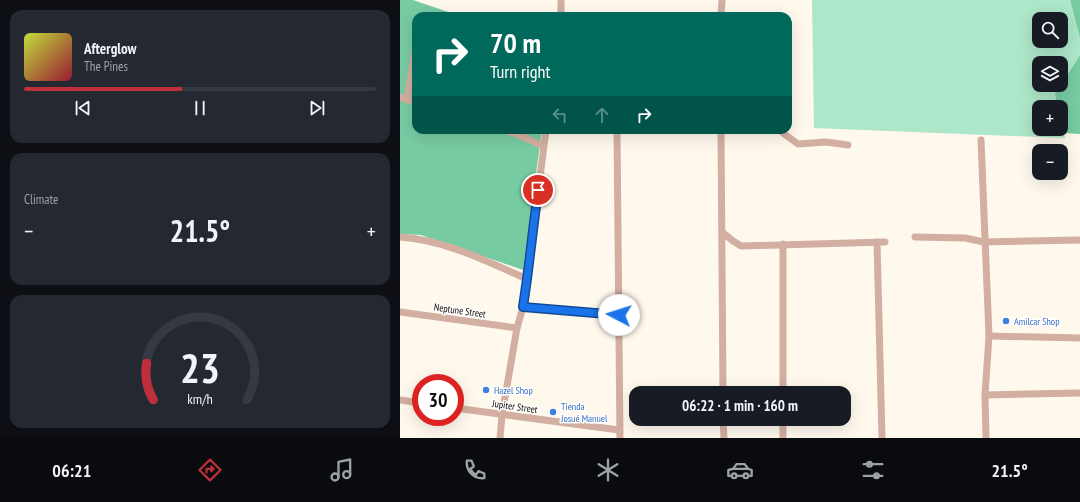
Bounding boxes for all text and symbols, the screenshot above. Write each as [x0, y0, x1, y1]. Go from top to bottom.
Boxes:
map controls [1032, 12, 1068, 180]
button: search [1032, 12, 1068, 48]
text: 70 m [490, 24, 541, 61]
icon: right [424, 28, 476, 80]
text: Afterglow [84, 39, 136, 58]
button: layers [1032, 56, 1068, 92]
text: The Pines [84, 58, 128, 75]
text: Turn right [490, 60, 550, 83]
icon: previous [72, 97, 94, 119]
icon: pause [189, 97, 211, 119]
icon: next [306, 97, 328, 119]
button: + [1032, 100, 1068, 136]
icon: left [549, 104, 571, 126]
icon: ahead [591, 104, 613, 126]
icon: right [633, 104, 655, 126]
button: − [1032, 144, 1068, 180]
pin [521, 173, 555, 207]
icon: arrive [527, 179, 549, 201]
text: Climate [24, 191, 58, 208]
text: 21.5° [170, 211, 230, 250]
text: − [24, 217, 33, 245]
text: + [367, 217, 376, 245]
position arrow [598, 294, 640, 336]
street label: Neptune Street [433, 300, 487, 321]
place label: Amilcar Shop [1014, 315, 1060, 328]
marker: Amilcar Shop [1001, 316, 1011, 326]
text: 23 [180, 340, 220, 393]
speed limit sign: 30 [412, 374, 464, 426]
place label: Hazel Shop [494, 384, 533, 397]
marker: Hazel Shop [481, 385, 491, 395]
text: km/h [187, 388, 213, 407]
text: 06:22 · 1 min · 160 m [682, 396, 798, 415]
street label: Jupiter Street [490, 397, 539, 416]
place label: Tienda Josué Manuel [560, 400, 608, 425]
marker: Tienda Josué Manuel [548, 407, 558, 417]
icon: directions [196, 456, 224, 484]
icon: music [328, 456, 356, 484]
icon: phone [461, 456, 489, 484]
icon: climate [594, 456, 622, 484]
icon: car [726, 456, 754, 484]
icon: filters [859, 456, 887, 484]
text: 06:21 [52, 459, 91, 482]
text: 21.5° [992, 459, 1028, 482]

